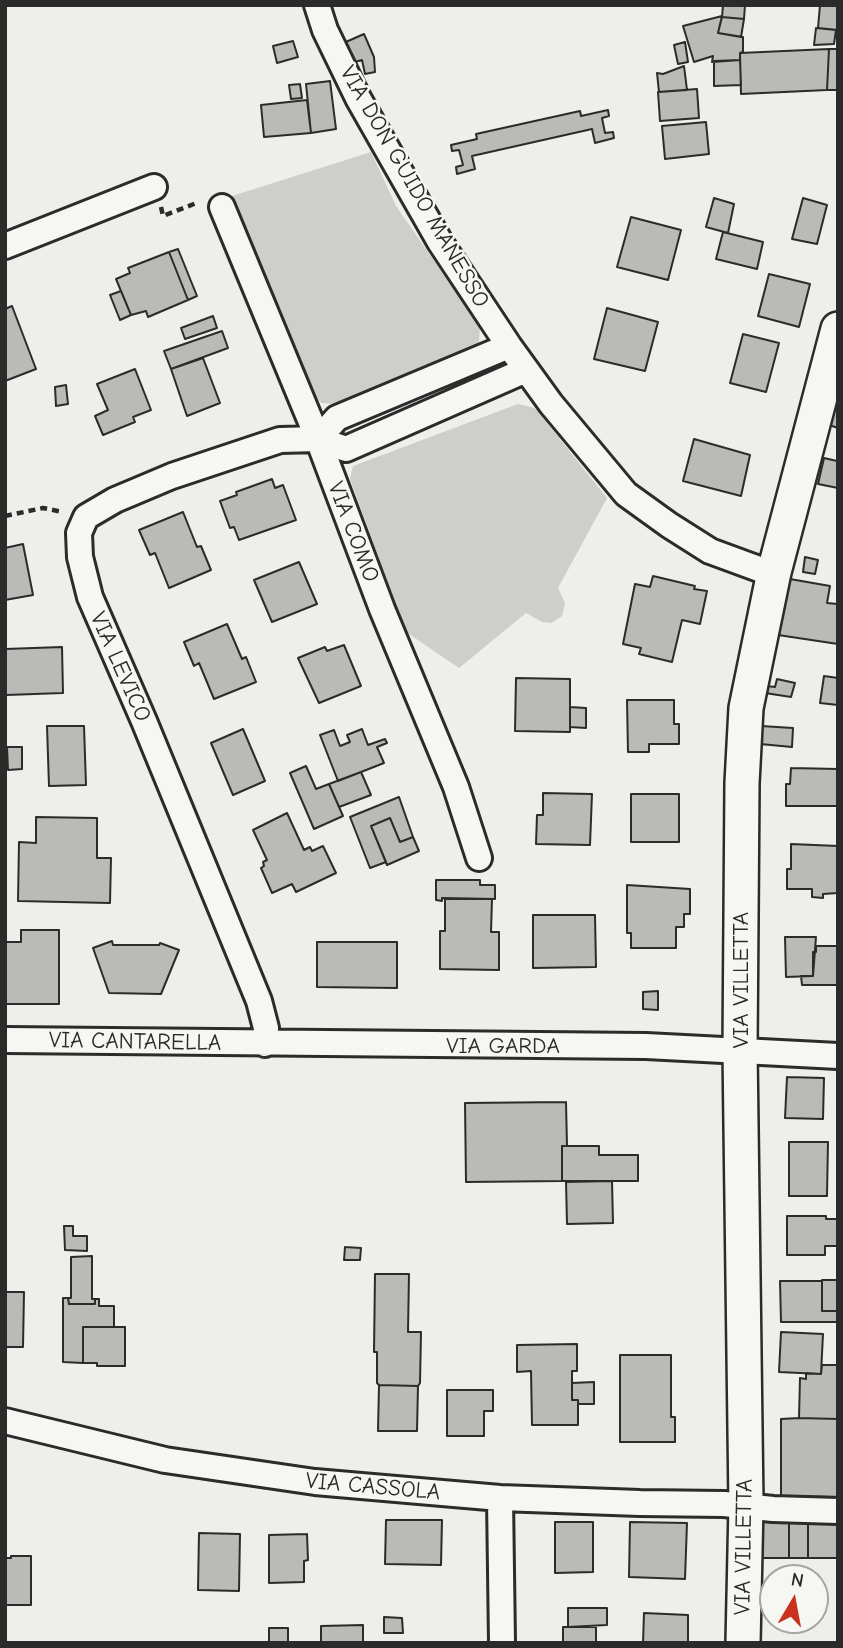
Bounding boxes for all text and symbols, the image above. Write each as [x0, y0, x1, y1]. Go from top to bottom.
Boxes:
street label: VIA DON GUIDO MANESSO [333, 61, 495, 313]
street label: VIA COMO [321, 478, 385, 586]
street label: VIA LEVICO [84, 608, 156, 726]
street label: VIA VILLETTA [727, 912, 755, 1048]
street label: VIA CANTARELLA [49, 1027, 221, 1057]
street label: VIA GARDA [446, 1032, 560, 1060]
street label: VIA CASSOLA [305, 1467, 441, 1507]
street label: VIA VILLETTA [729, 1479, 759, 1615]
north arrow [759, 1564, 829, 1634]
text: N [789, 1568, 805, 1592]

